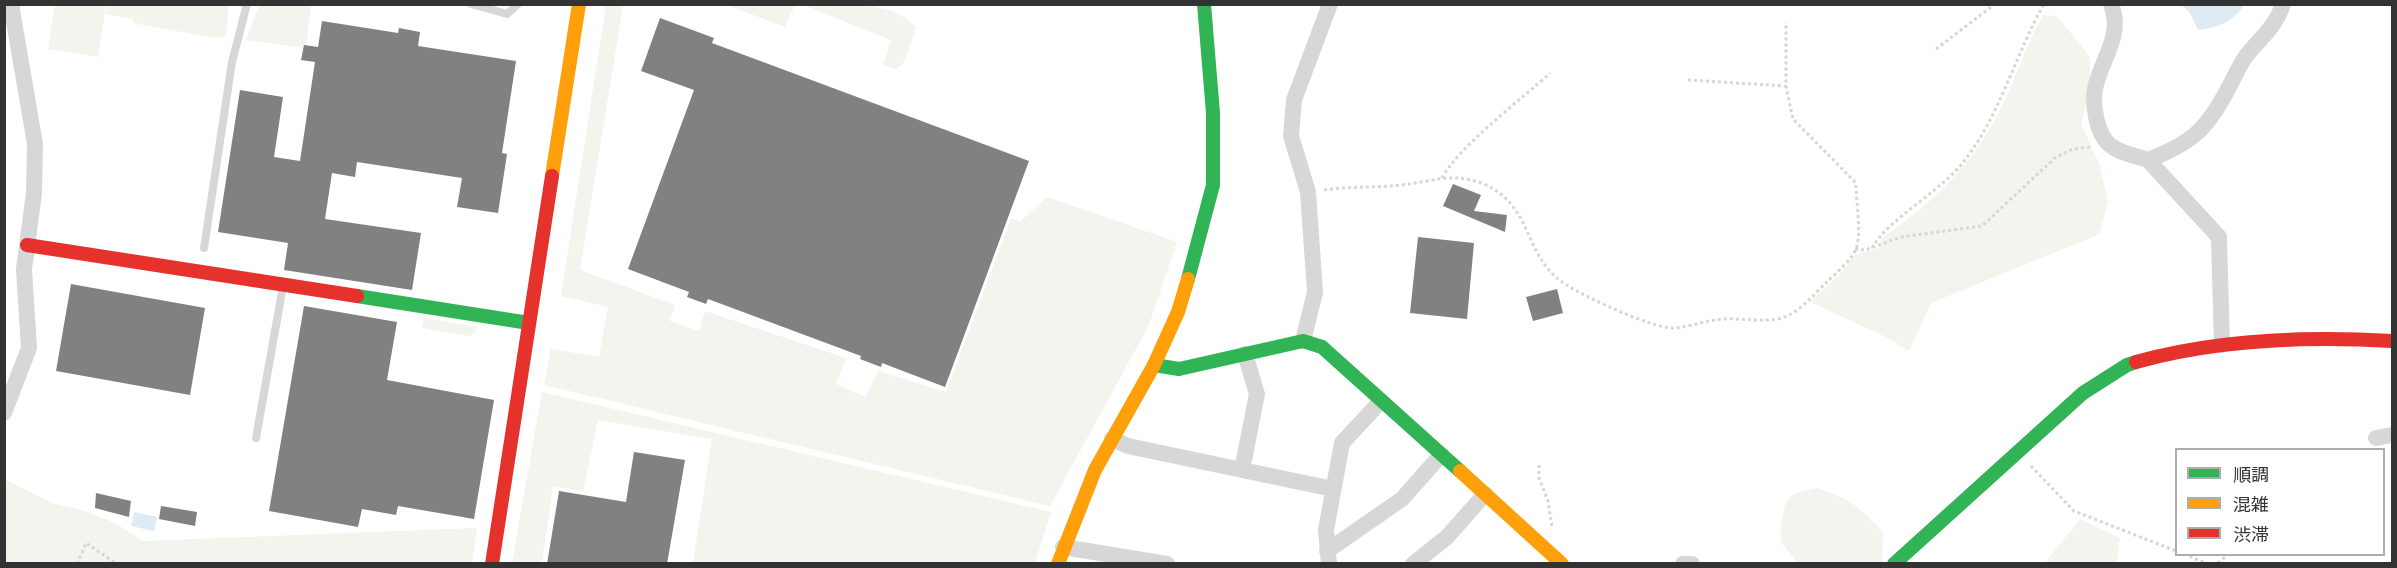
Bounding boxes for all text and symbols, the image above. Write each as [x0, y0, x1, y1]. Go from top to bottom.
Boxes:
legend [2175, 448, 2385, 556]
text: 順調 [2233, 463, 2269, 486]
text: 混雑 [2233, 493, 2269, 516]
text: 渋滞 [2233, 523, 2269, 546]

